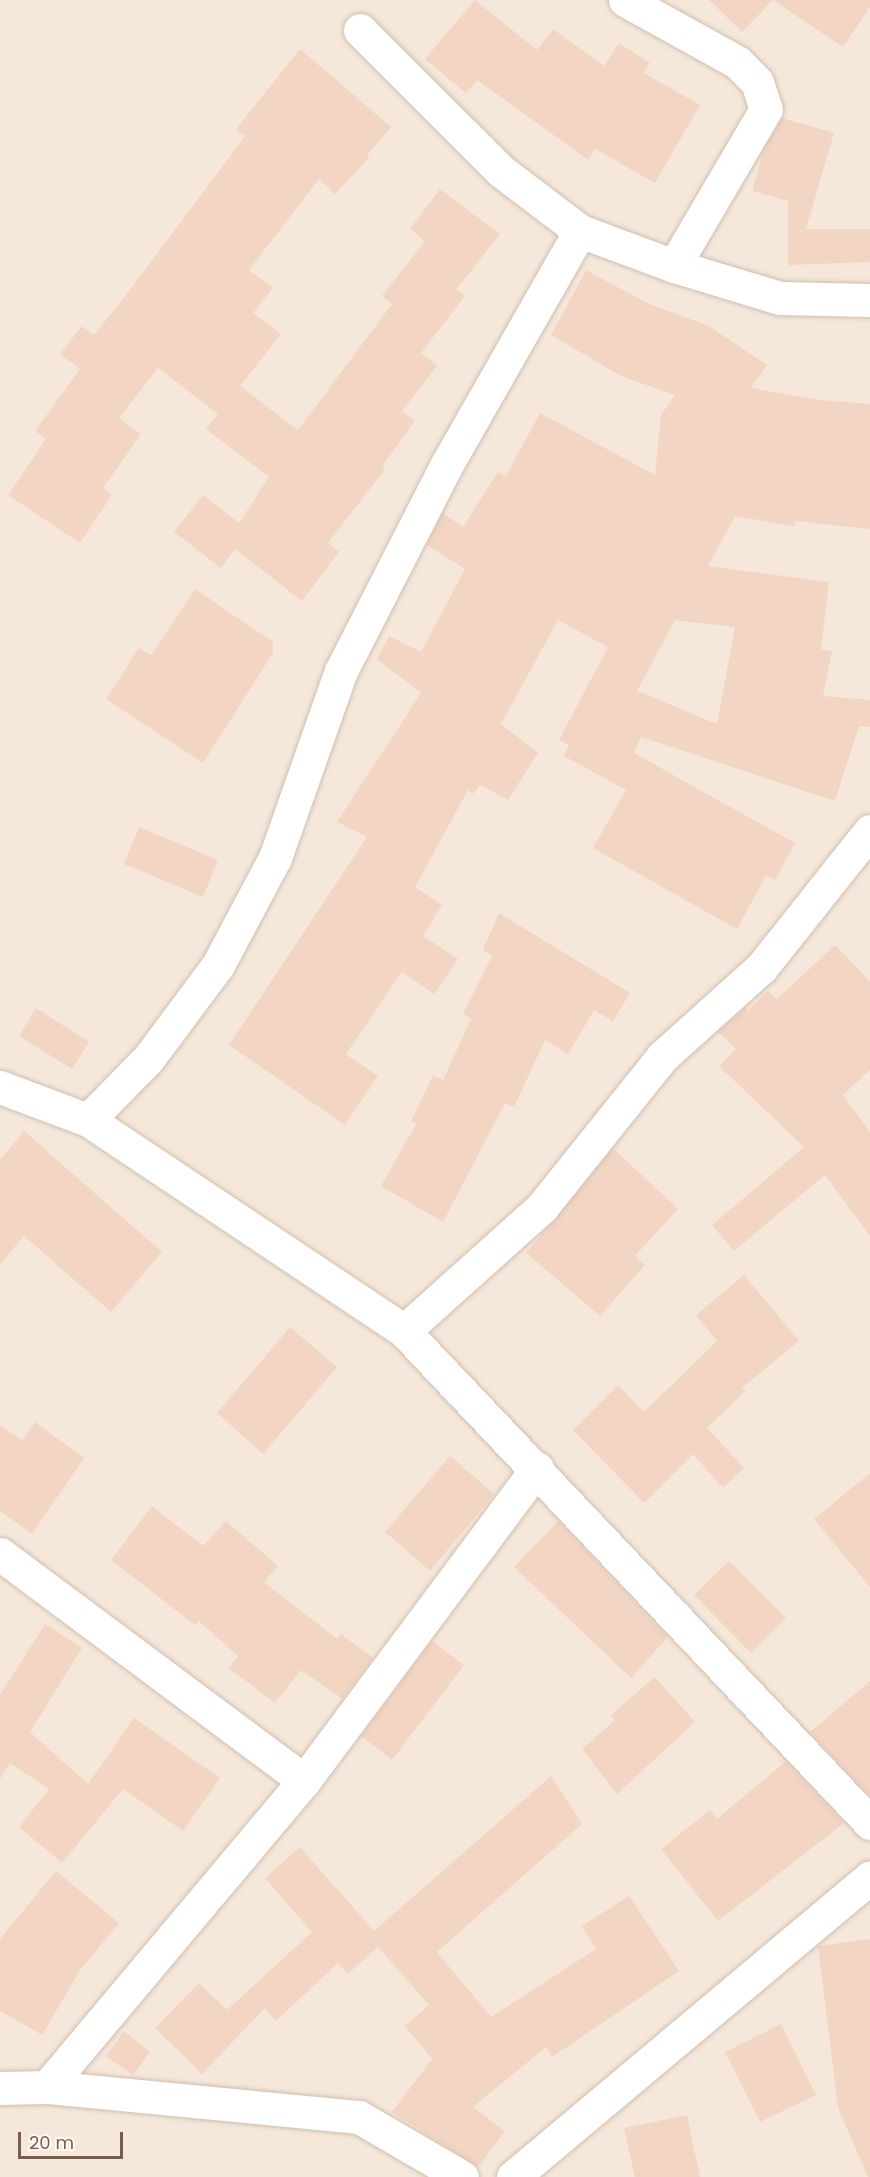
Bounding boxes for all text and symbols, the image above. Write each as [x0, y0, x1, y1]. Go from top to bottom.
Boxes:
scale bar [21, 2120, 126, 2158]
text: 20 m [29, 2130, 74, 2155]

